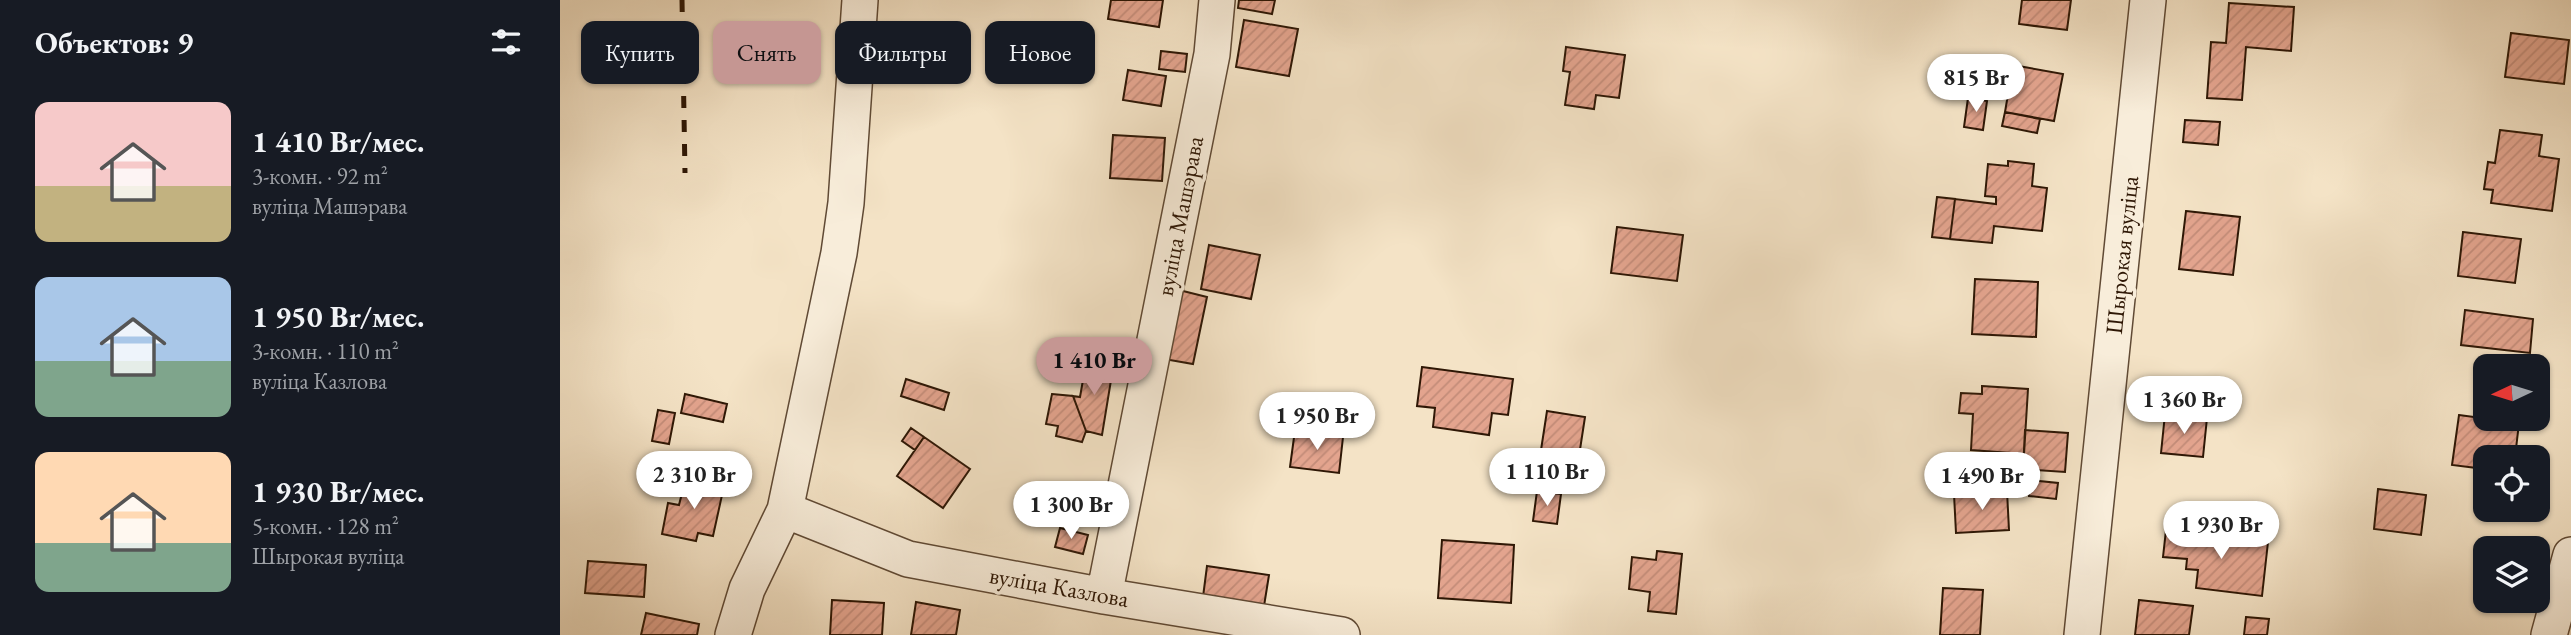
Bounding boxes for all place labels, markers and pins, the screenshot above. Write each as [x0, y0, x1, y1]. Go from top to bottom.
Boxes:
pin: 815 Br [1919, 54, 2033, 114]
pin: 1 410 Br [1022, 338, 1166, 397]
pin: 1 360 Br [2112, 376, 2256, 436]
pin: 1 950 Br [1245, 392, 1389, 452]
pin: 1 110 Br [1475, 448, 1619, 508]
pin: 2 310 Br [622, 452, 766, 511]
pin: 1 490 Br [1910, 452, 2054, 512]
pin: 1 300 Br [999, 482, 1143, 541]
pin: 1 930 Br [2149, 502, 2293, 561]

